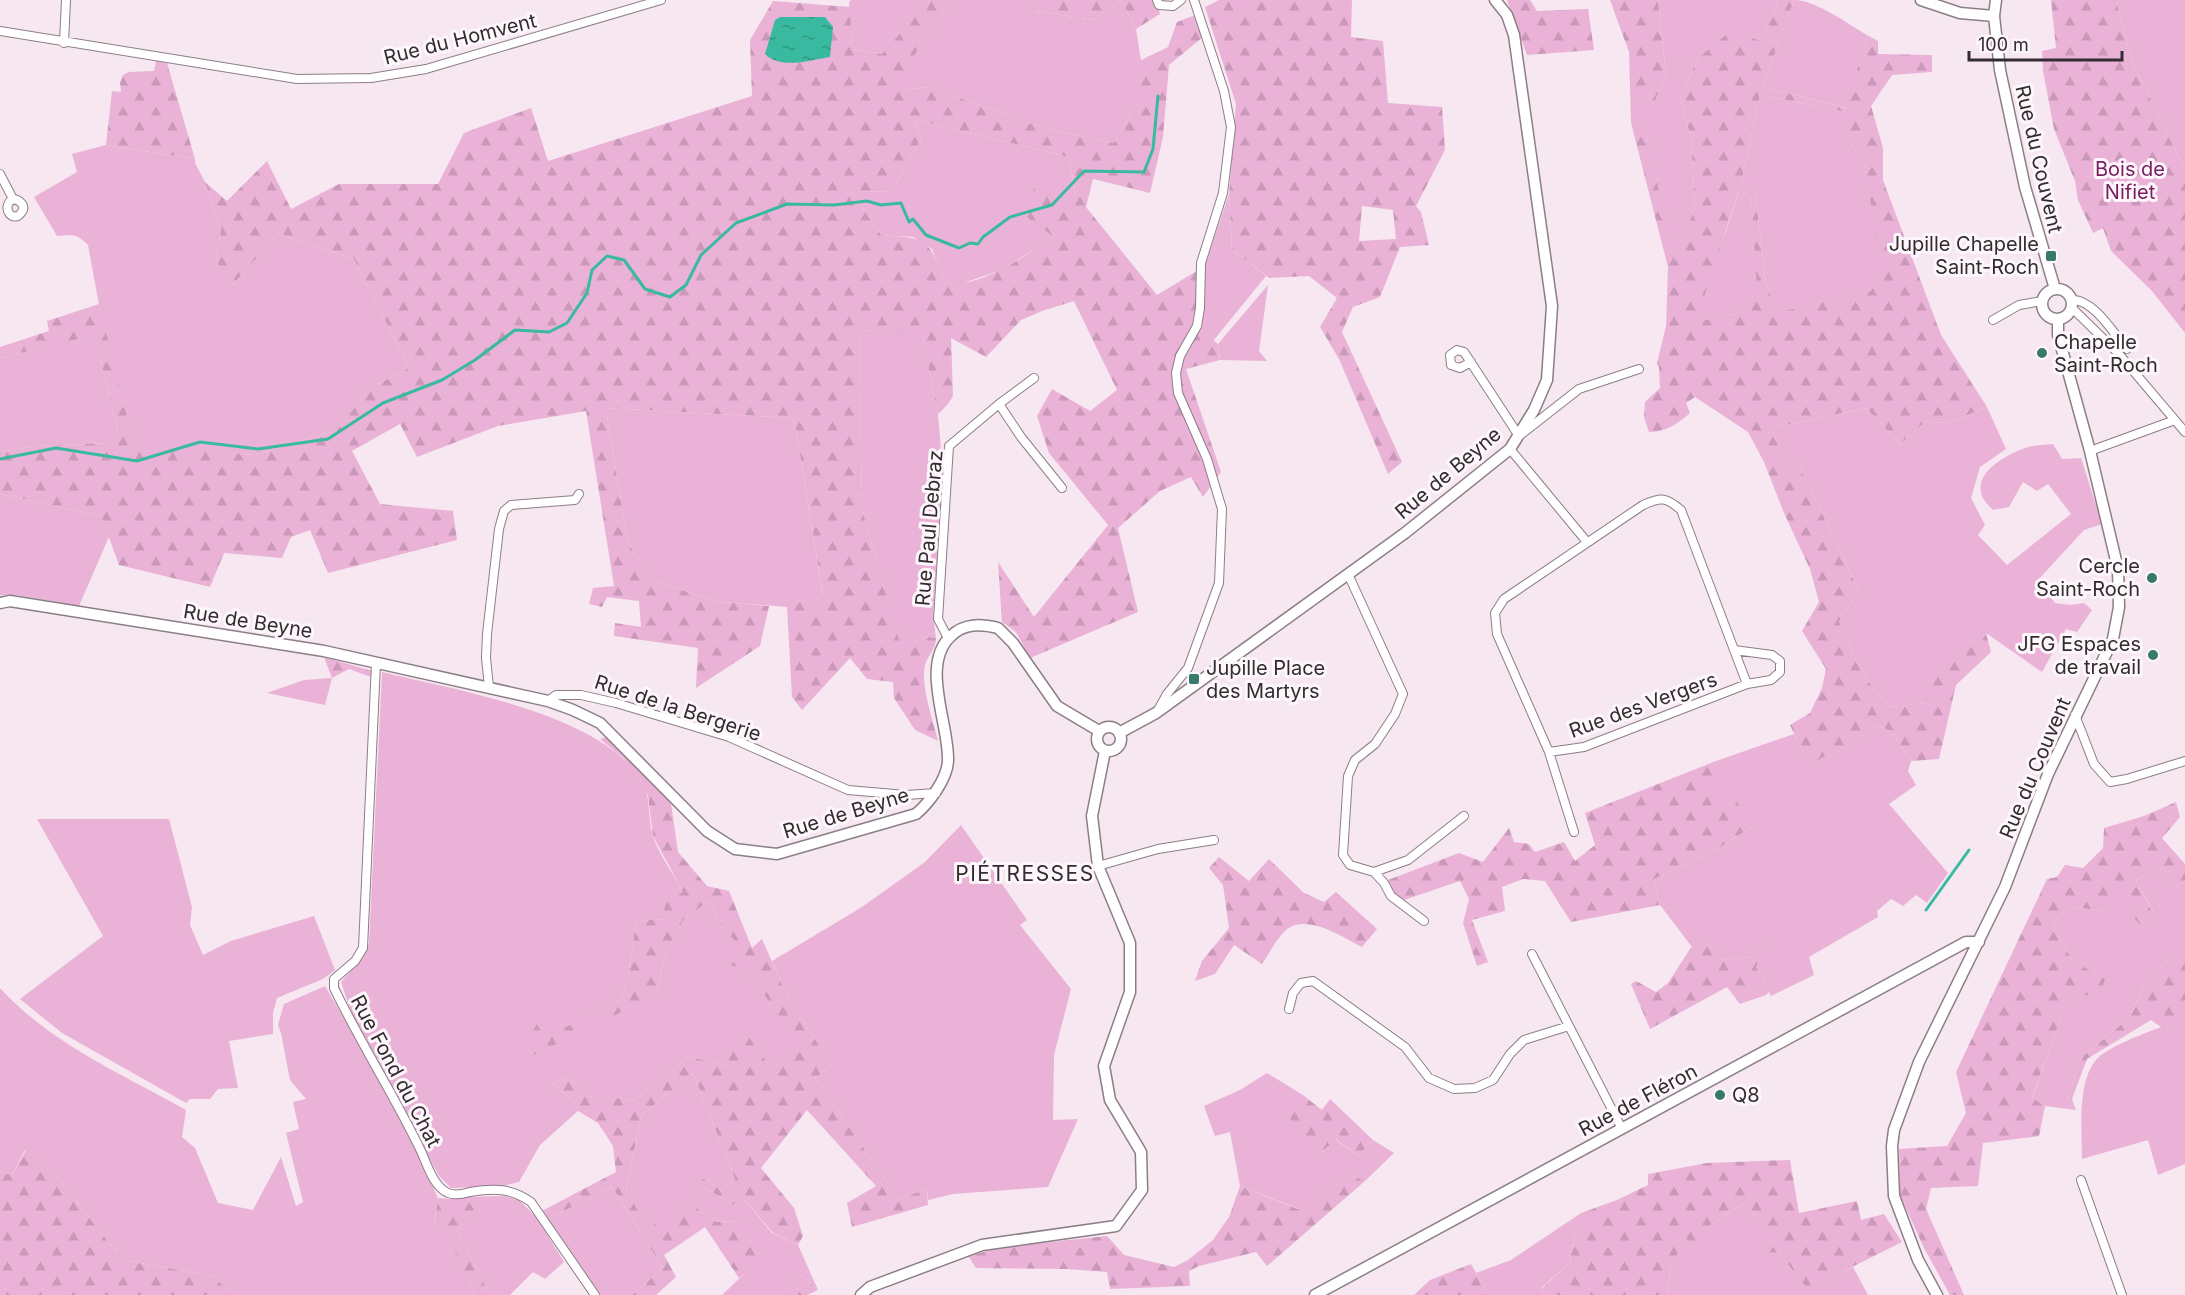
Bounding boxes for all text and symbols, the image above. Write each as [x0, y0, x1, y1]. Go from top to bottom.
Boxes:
street label: Rue du Homvent [381, 8, 539, 70]
scale bar [1969, 24, 2122, 62]
text: 100 m [1978, 34, 2029, 55]
street label: Rue du Couvent [2010, 83, 2068, 236]
park label: Bois de Nifiet [2095, 157, 2165, 204]
place label: Jupille Chapelle Saint-Roch [1889, 232, 2039, 279]
marker: Jupille Chapelle Saint-Roch [2044, 249, 2058, 263]
place label: Chapelle Saint-Roch [2054, 330, 2158, 377]
marker: Chapelle Saint-Roch [2035, 346, 2049, 360]
street label: Rue de Beyne [1390, 422, 1506, 524]
street label: Rue Paul Debraz [910, 449, 948, 607]
place label: Cercle Saint-Roch [2036, 554, 2140, 601]
marker: Cercle Saint-Roch [2145, 571, 2159, 585]
street label: Rue de Beyne [182, 599, 314, 643]
place label: JFG Espaces de travail [2017, 632, 2141, 679]
marker: JFG Espaces de travail [2146, 648, 2160, 662]
place label: Jupille Place des Martyrs [1206, 656, 1325, 703]
street label: Rue des Vergers [1566, 667, 1720, 743]
street label: Rue de la Bergerie [592, 670, 764, 746]
marker: Jupille Place des Martyrs [1187, 672, 1201, 686]
street label: Rue du Couvent [1994, 693, 2076, 842]
street label: Rue de Beyne [780, 782, 912, 844]
district label: PIÉTRESSES [955, 860, 1095, 886]
street label: Rue Fond du Chat [346, 991, 446, 1151]
street label: Rue de Fléron [1575, 1059, 1701, 1141]
place label: Q8 [1732, 1083, 1760, 1107]
marker: Q8 [1713, 1088, 1727, 1102]

